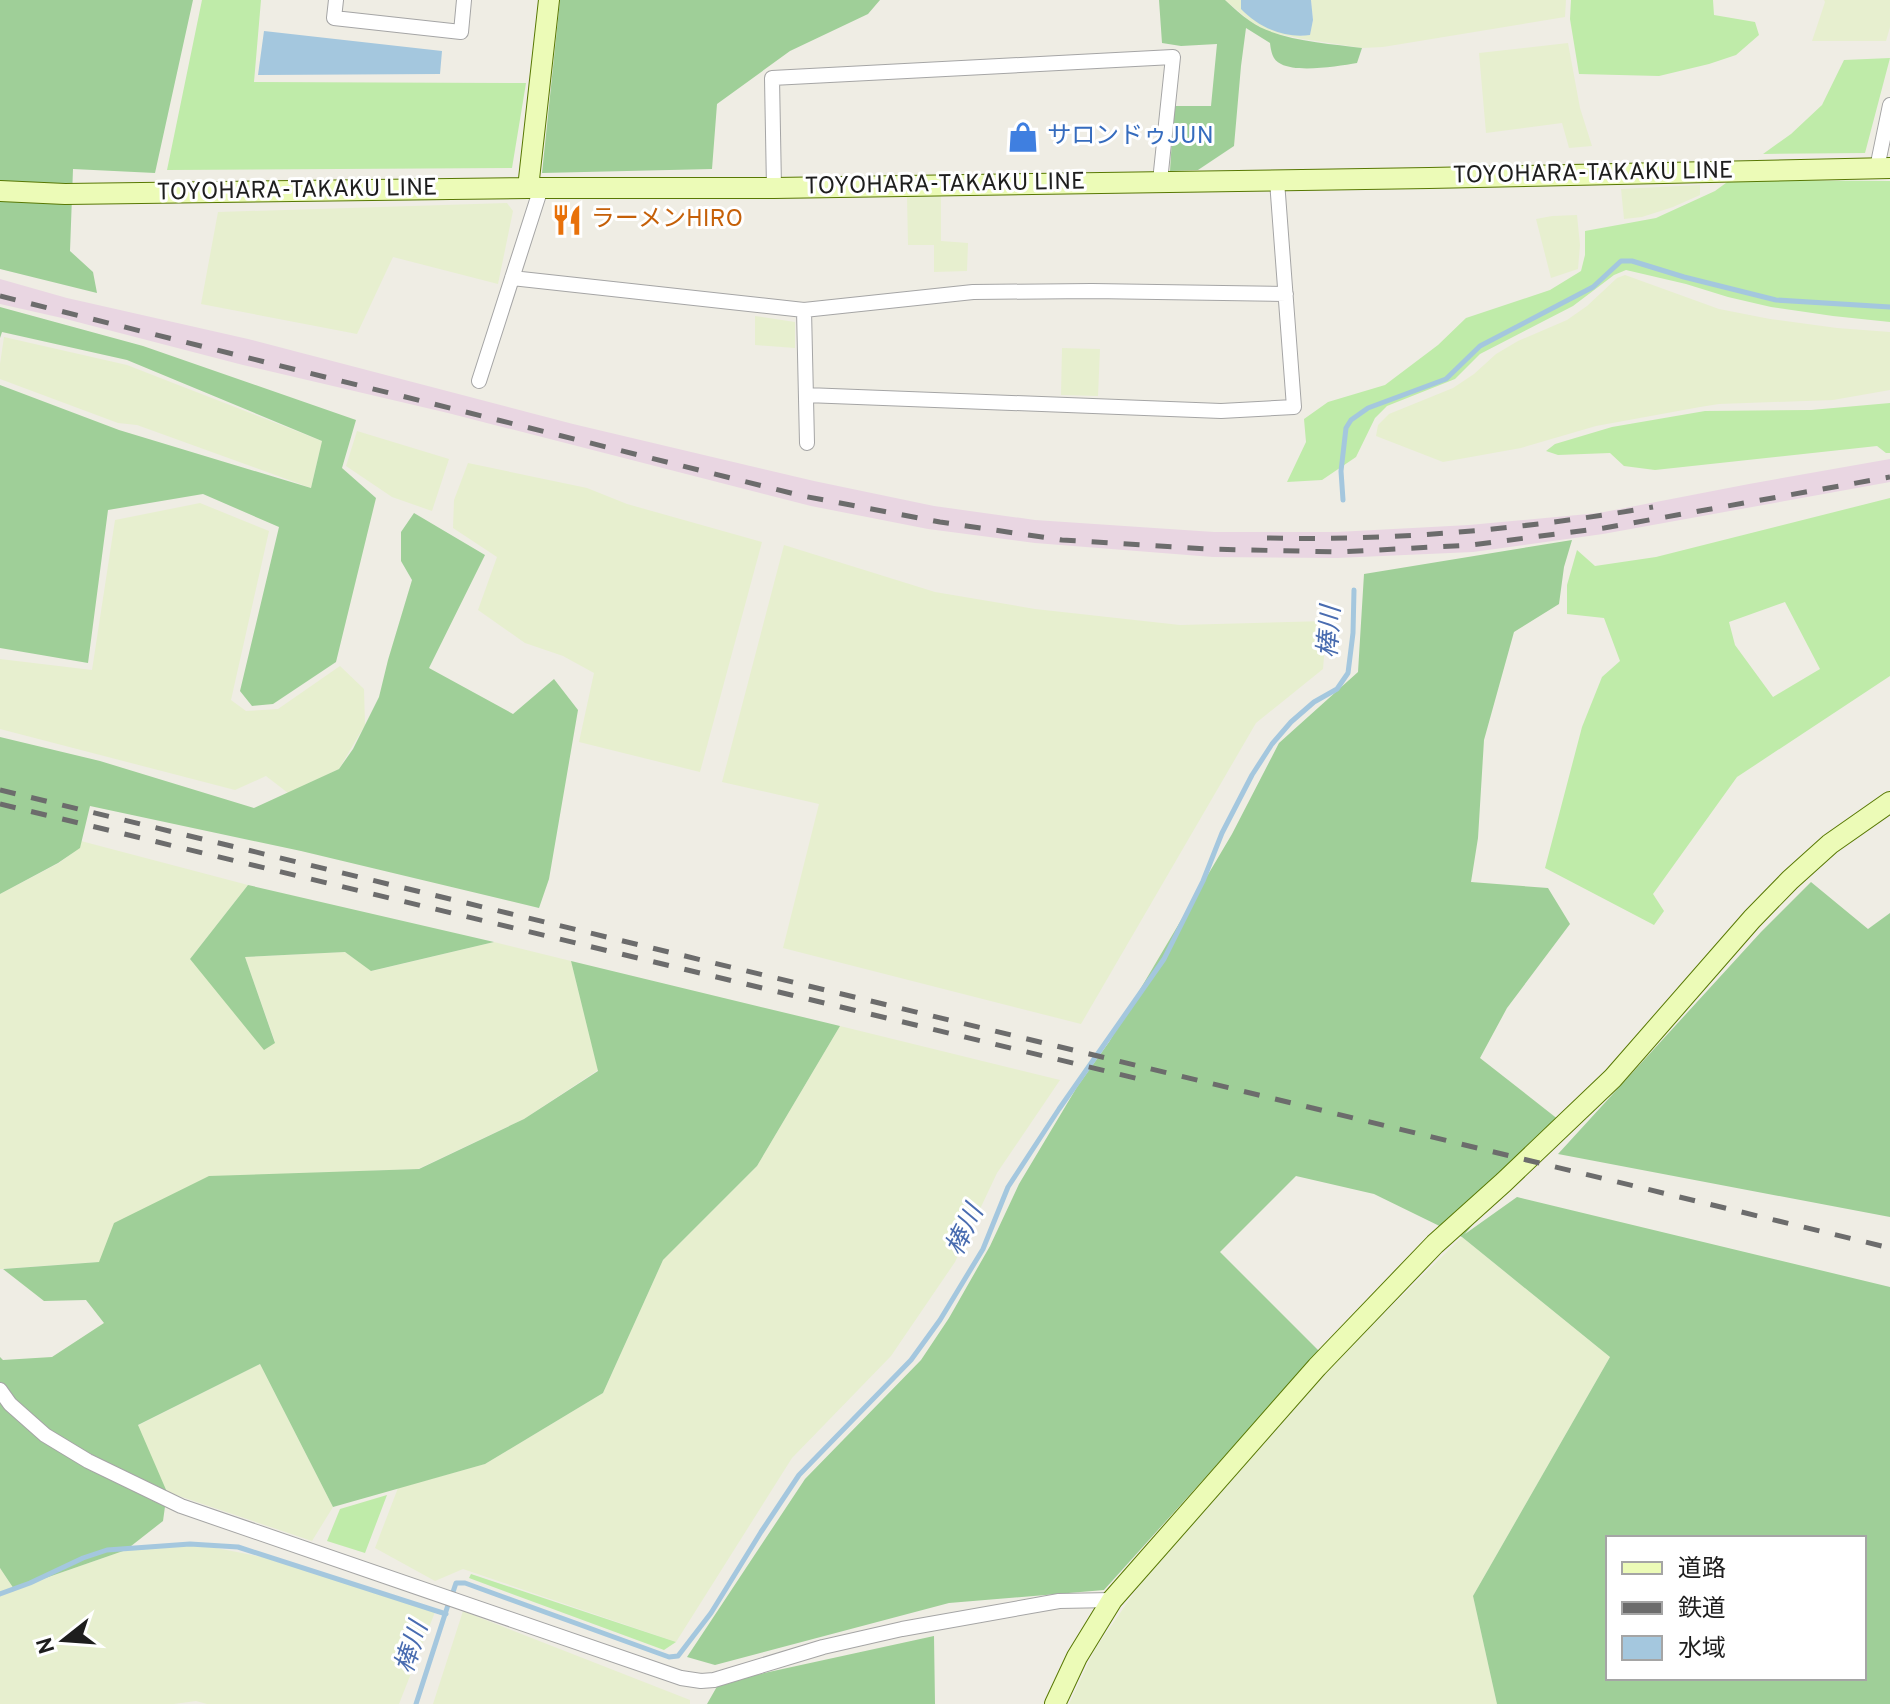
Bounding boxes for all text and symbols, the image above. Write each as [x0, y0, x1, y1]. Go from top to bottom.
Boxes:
shop icon: サロンドゥJUN [1006, 120, 1040, 154]
place label: サロンドゥJUN [1047, 122, 1214, 152]
street label: TOYOHARA-TAKAKU LINE [1452, 157, 1734, 191]
street label: TOYOHARA-TAKAKU LINE [804, 168, 1086, 202]
street label: TOYOHARA-TAKAKU LINE [156, 174, 438, 208]
restaurant icon: ラーメンHIRO [550, 203, 584, 237]
place label: ラーメンHIRO [591, 205, 743, 235]
water label: 棒川 [1313, 602, 1349, 659]
water label: 棒川 [940, 1198, 994, 1262]
legend [1606, 1536, 1866, 1680]
text: 道路 [1678, 1555, 1726, 1585]
text: 鉄道 [1678, 1595, 1726, 1625]
north arrow [24, 1600, 104, 1680]
water label: 棒川 [389, 1615, 438, 1678]
text: N [32, 1634, 62, 1657]
text: 水域 [1678, 1635, 1726, 1665]

